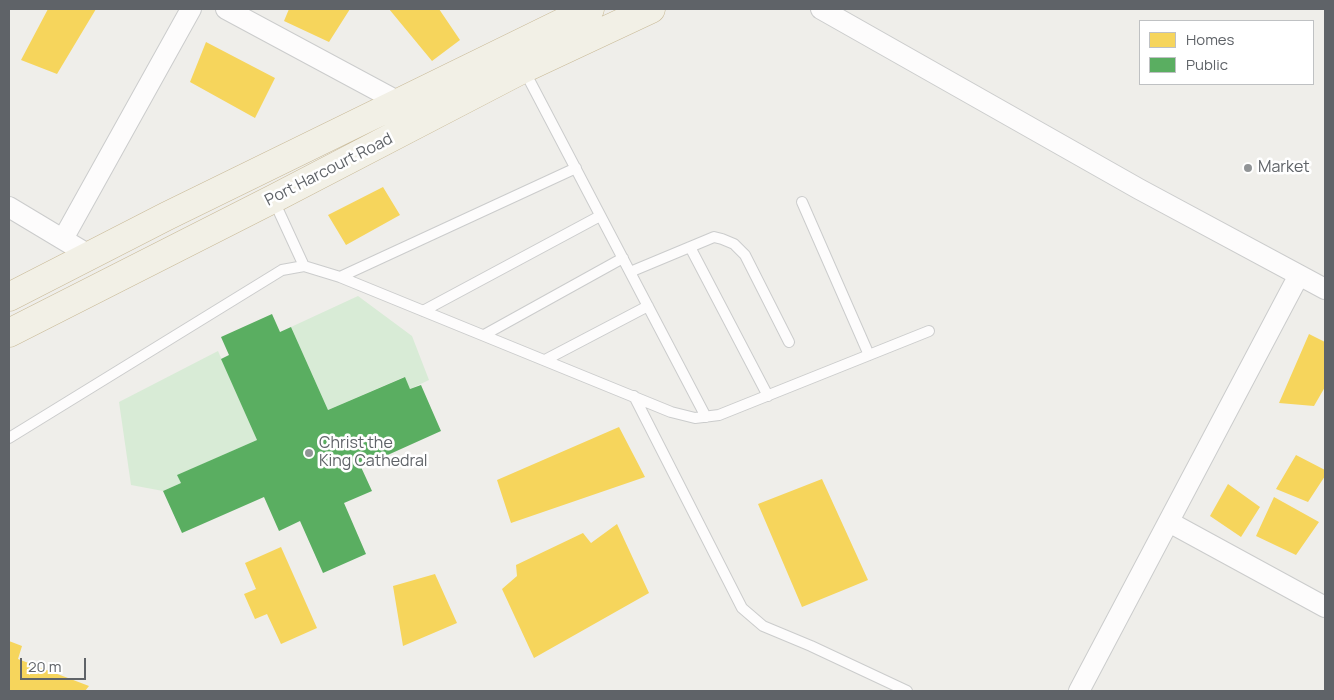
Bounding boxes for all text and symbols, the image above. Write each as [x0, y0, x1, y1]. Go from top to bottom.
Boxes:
legend [1139, 20, 1314, 85]
text: Homes [1186, 29, 1234, 50]
text: Public [1186, 54, 1228, 75]
street label: Port Harcourt Road [262, 129, 396, 211]
place label: Market [1258, 158, 1310, 178]
marker: Market [1242, 162, 1254, 174]
place label: Christ the King Cathedral [319, 434, 428, 472]
marker: Christ the King Cathedral [303, 447, 315, 459]
scale bar [22, 648, 89, 680]
text: 20 m [28, 656, 61, 677]

